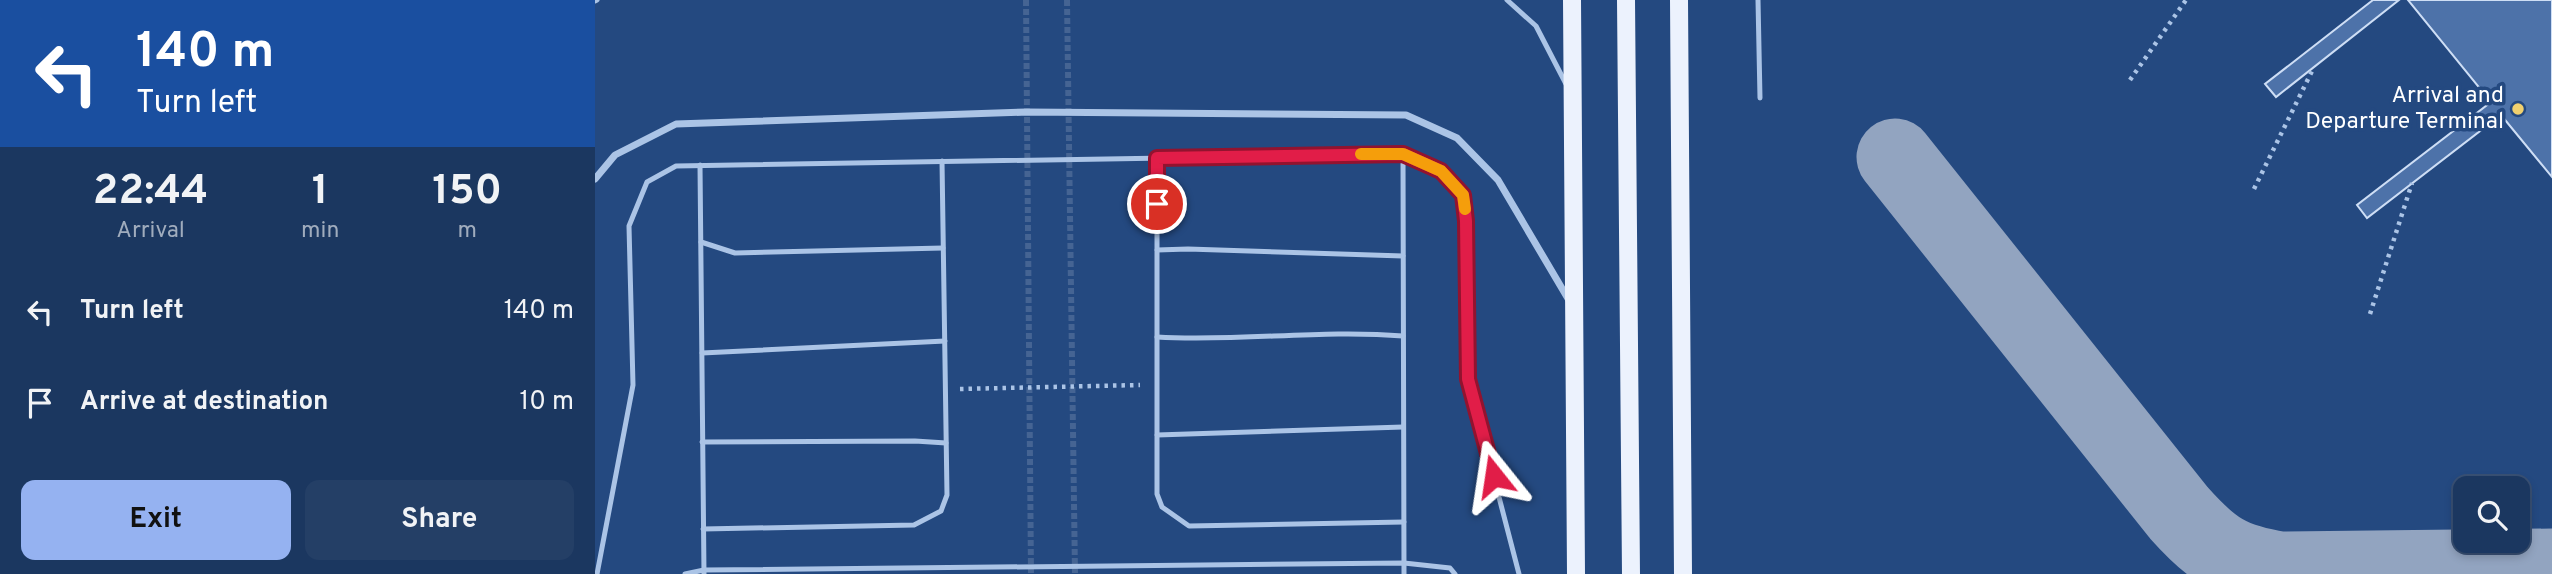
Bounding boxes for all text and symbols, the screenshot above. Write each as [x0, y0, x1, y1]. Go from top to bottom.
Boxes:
text: 140 m [136, 23, 275, 85]
icon: left [21, 28, 112, 119]
place label: Arrival and Departure Terminal [2305, 82, 2504, 137]
text: Turn left [136, 84, 257, 124]
marker: Arrival and Departure Terminal [2510, 101, 2526, 117]
text: 22:44 [93, 166, 208, 219]
text: 1 [312, 166, 329, 219]
text: 150 [432, 166, 502, 219]
pin [1127, 174, 1187, 234]
icon: arrive [1138, 185, 1176, 223]
text: Arrival [116, 217, 185, 246]
text: min [301, 217, 339, 246]
text: m [457, 217, 477, 246]
icon: left [21, 293, 59, 331]
text: Turn left [80, 295, 184, 328]
text: 140 m [504, 295, 574, 328]
icon: arrive [21, 384, 59, 422]
text: Arrive at destination [80, 386, 328, 419]
text: 10 m [519, 386, 574, 419]
position arrow [1457, 439, 1531, 513]
map controls [2453, 476, 2530, 553]
button: search [2453, 476, 2530, 553]
button: Exit [21, 480, 291, 560]
button: Share [305, 480, 574, 560]

